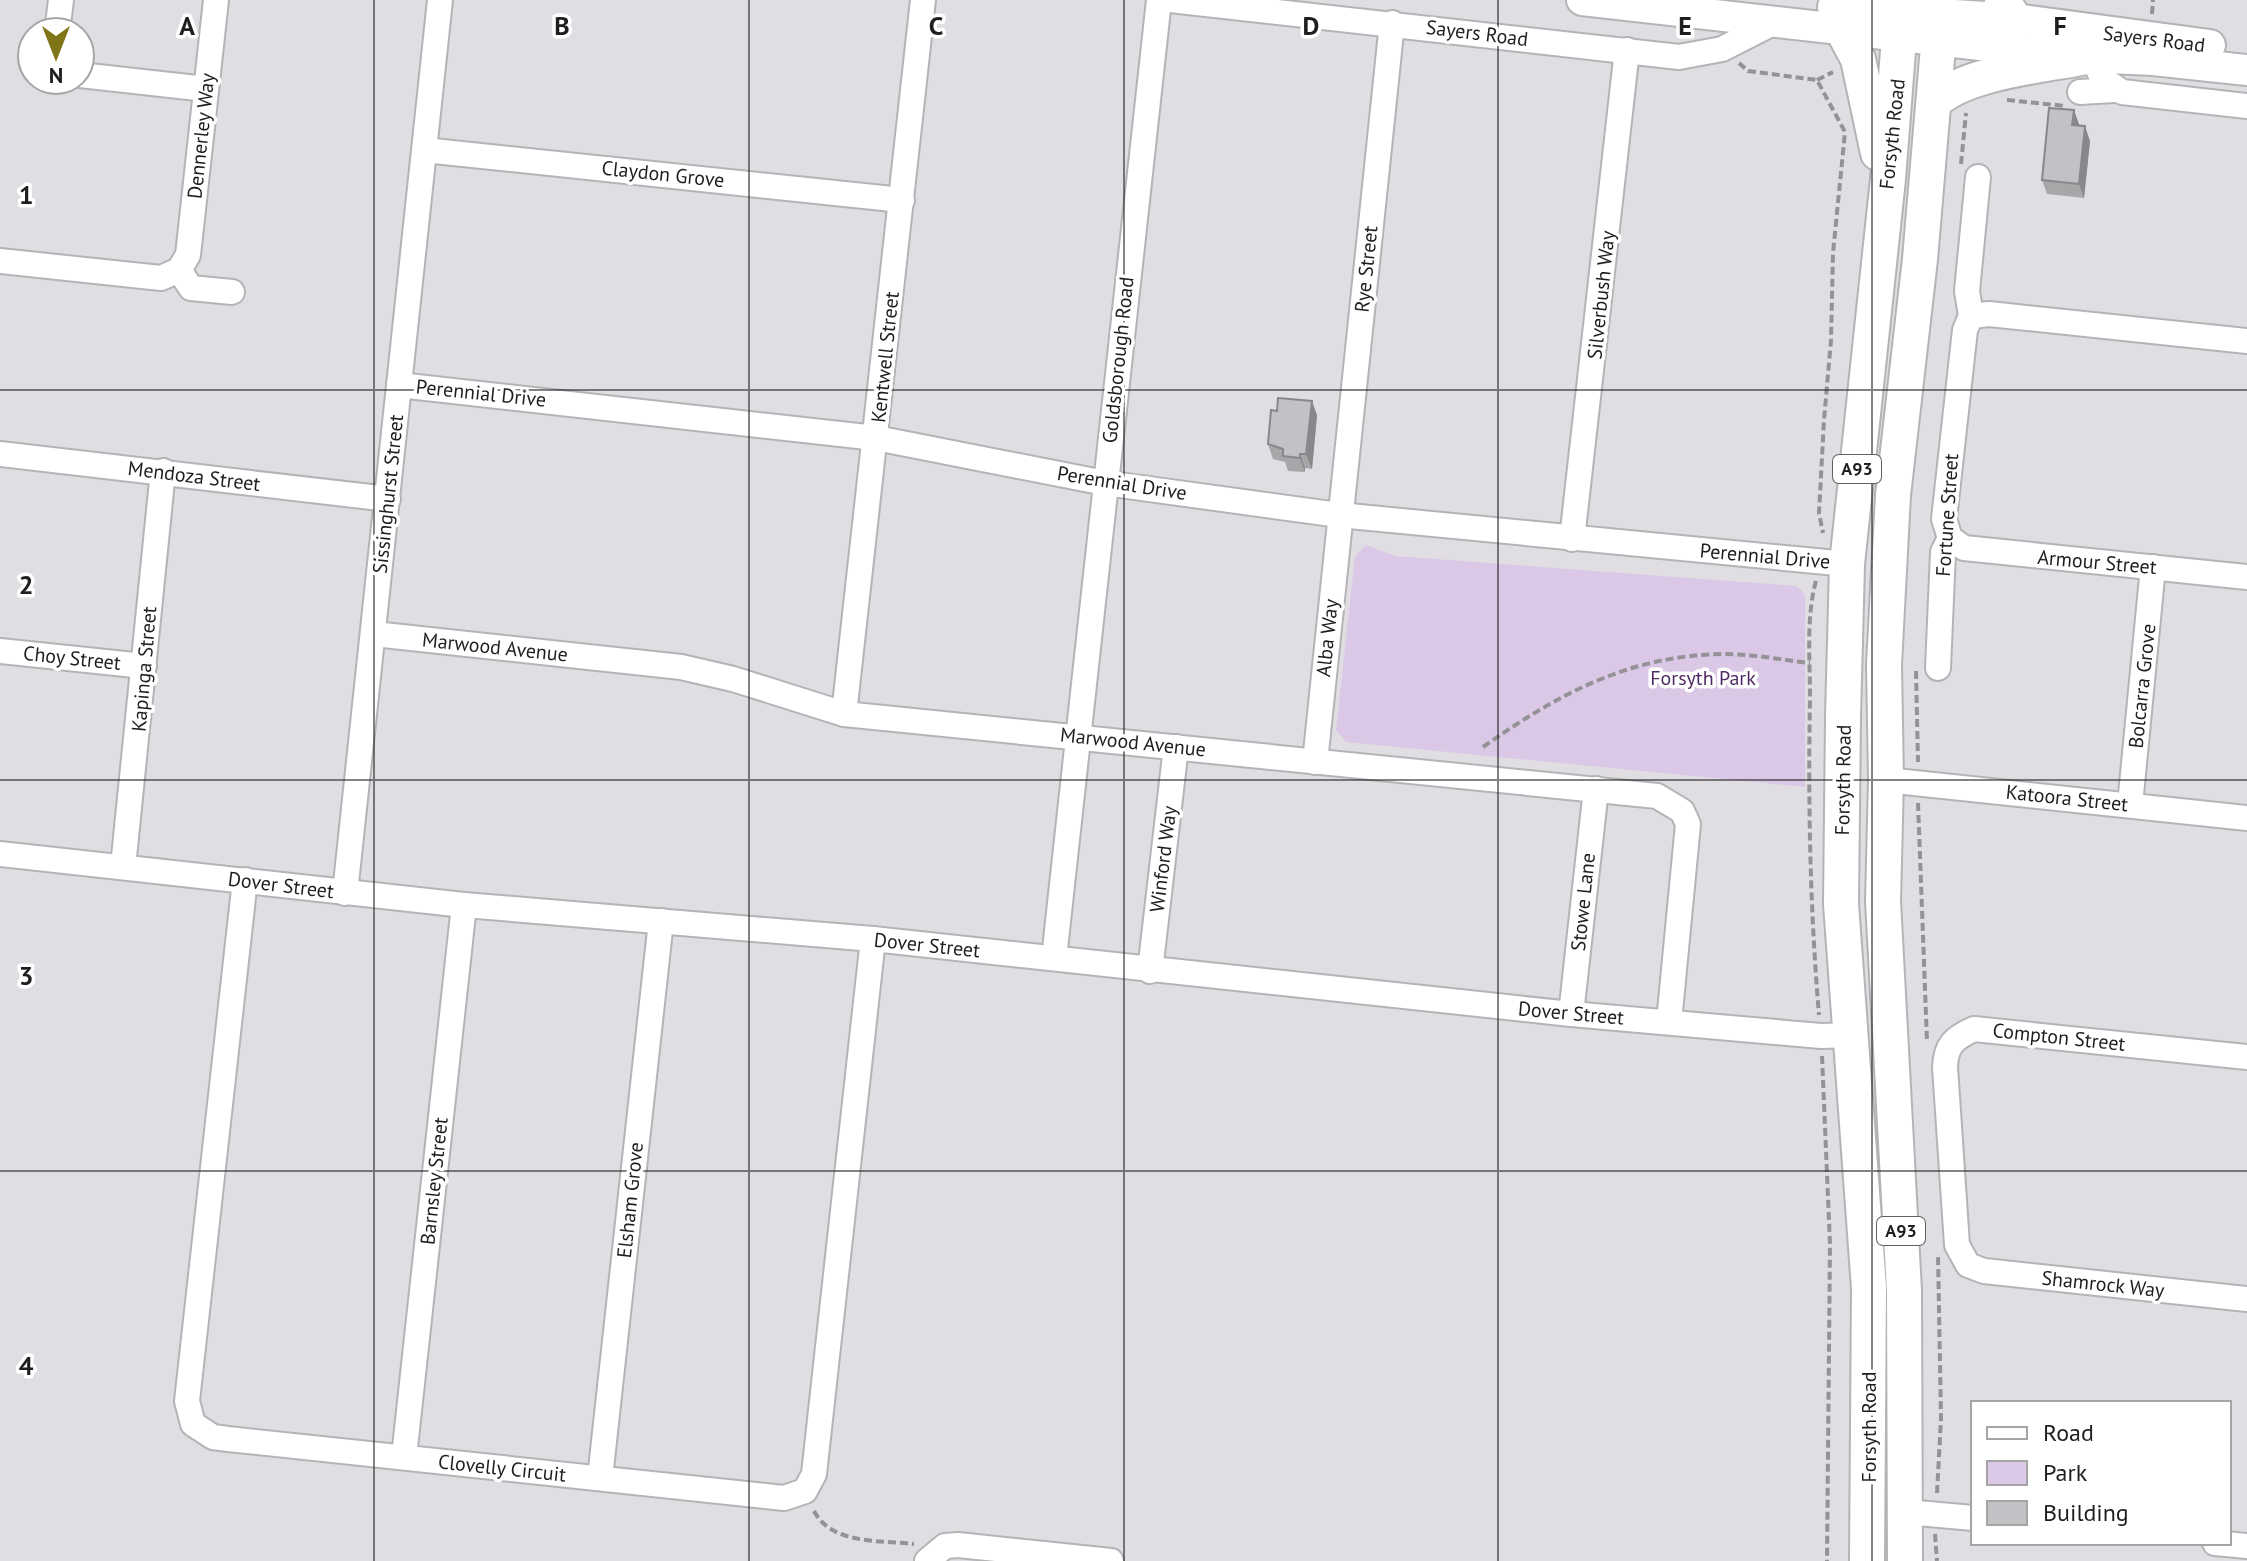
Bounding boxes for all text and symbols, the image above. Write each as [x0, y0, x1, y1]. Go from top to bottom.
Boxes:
text: A [179, 9, 195, 42]
text: B [554, 9, 570, 42]
text: C [929, 9, 943, 42]
text: D [1303, 9, 1319, 42]
text: E [1678, 9, 1692, 42]
text: F [2053, 9, 2067, 42]
street label: Sayers Road [1424, 14, 1530, 52]
north arrow [16, 16, 96, 96]
street label: Sayers Road [2101, 20, 2207, 58]
text: N [49, 62, 63, 90]
street label: Dennerley Way [181, 71, 221, 200]
street label: Forsyth Road [1873, 77, 1911, 191]
street label: Claydon Grove [600, 155, 726, 193]
text: 1 [19, 178, 33, 211]
street label: Rye Street [1349, 224, 1383, 314]
street label: Silverbush Way [1581, 229, 1621, 361]
street label: Goldsborough Road [1096, 276, 1140, 444]
street label: Kentwell Street [865, 290, 905, 424]
street label: Perennial Drive [415, 373, 547, 413]
street label: Sissinghurst Street [367, 413, 409, 575]
street label: Fortune Street [1930, 452, 1964, 578]
street label: Mendoza Street [126, 455, 262, 497]
road number: A93 [1833, 455, 1881, 483]
street label: Perennial Drive [1055, 460, 1189, 506]
street label: Perennial Drive [1699, 537, 1831, 575]
street label: Armour Street [2036, 544, 2158, 580]
text: 2 [19, 568, 33, 601]
street label: Alba Way [1310, 597, 1344, 678]
street label: Kapinga Street [126, 605, 162, 733]
street label: Bolcarra Grove [2123, 622, 2161, 750]
street label: Marwood Avenue [421, 626, 569, 668]
street label: Choy Street [22, 640, 122, 676]
park label: Forsyth Park [1650, 665, 1756, 691]
street label: Marwood Avenue [1059, 721, 1207, 763]
street label: Forsyth Road [1829, 724, 1857, 836]
street label: Katoora Street [2005, 779, 2130, 817]
street label: Winford Way [1144, 804, 1183, 914]
street label: Stowe Lane [1565, 852, 1601, 952]
street label: Dover Street [227, 866, 336, 904]
street label: Dover Street [873, 927, 981, 964]
text: 3 [19, 959, 33, 992]
street label: Dover Street [1517, 995, 1625, 1031]
street label: Compton Street [1991, 1017, 2127, 1057]
street label: Barnsley Street [414, 1116, 454, 1246]
street label: Elsham Grove [611, 1141, 649, 1259]
road number: A93 [1877, 1217, 1925, 1245]
street label: Shamrock Way [2040, 1265, 2166, 1303]
text: 4 [19, 1349, 34, 1382]
street label: Forsyth Road [1856, 1372, 1882, 1483]
legend [1971, 1401, 2231, 1545]
text: Road [2043, 1417, 2094, 1448]
street label: Clovelly Circuit [437, 1448, 567, 1488]
text: Park [2043, 1457, 2088, 1488]
text: Building [2043, 1497, 2129, 1528]

